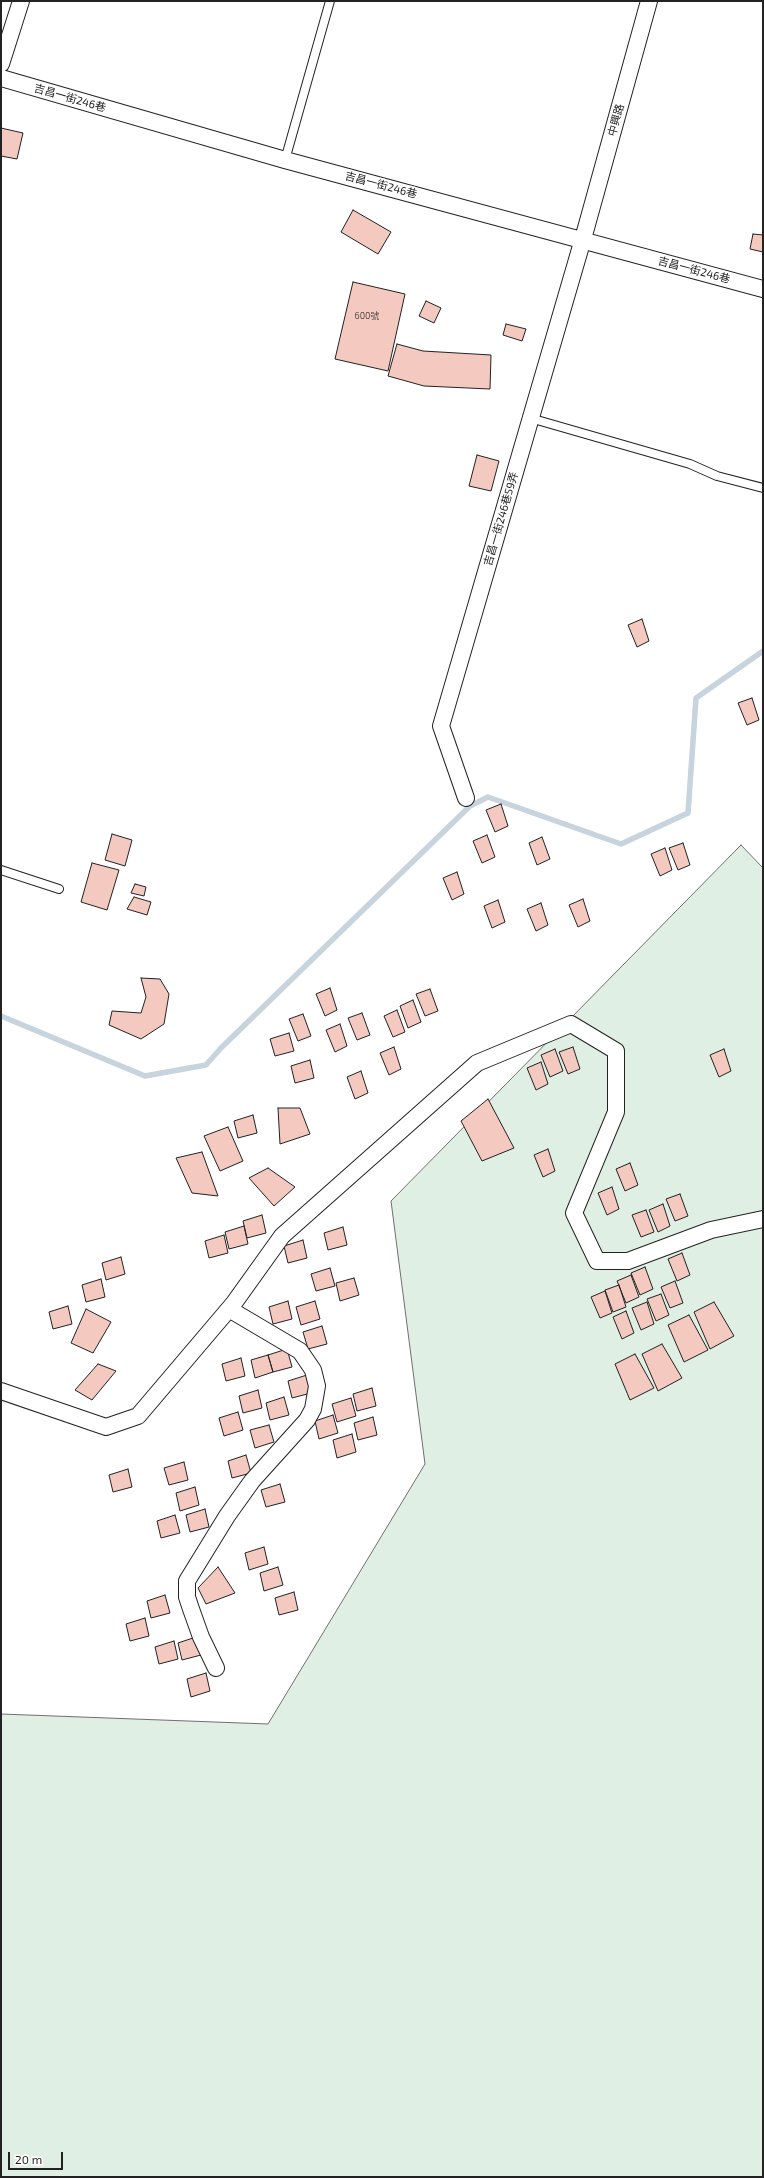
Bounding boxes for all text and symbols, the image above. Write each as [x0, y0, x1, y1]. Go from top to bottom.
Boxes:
street label: 吉昌一街246巷 [32, 81, 108, 115]
street label: 中興路 [605, 102, 627, 138]
street label: 吉昌一街246巷 [343, 169, 419, 201]
street label: 吉昌一街246巷 [656, 254, 732, 286]
house number: 600號 [354, 311, 380, 321]
street label: 吉昌一街246巷59弄 [481, 470, 521, 568]
scale bar [10, 2144, 65, 2170]
text: 20 m [15, 2152, 42, 2166]

